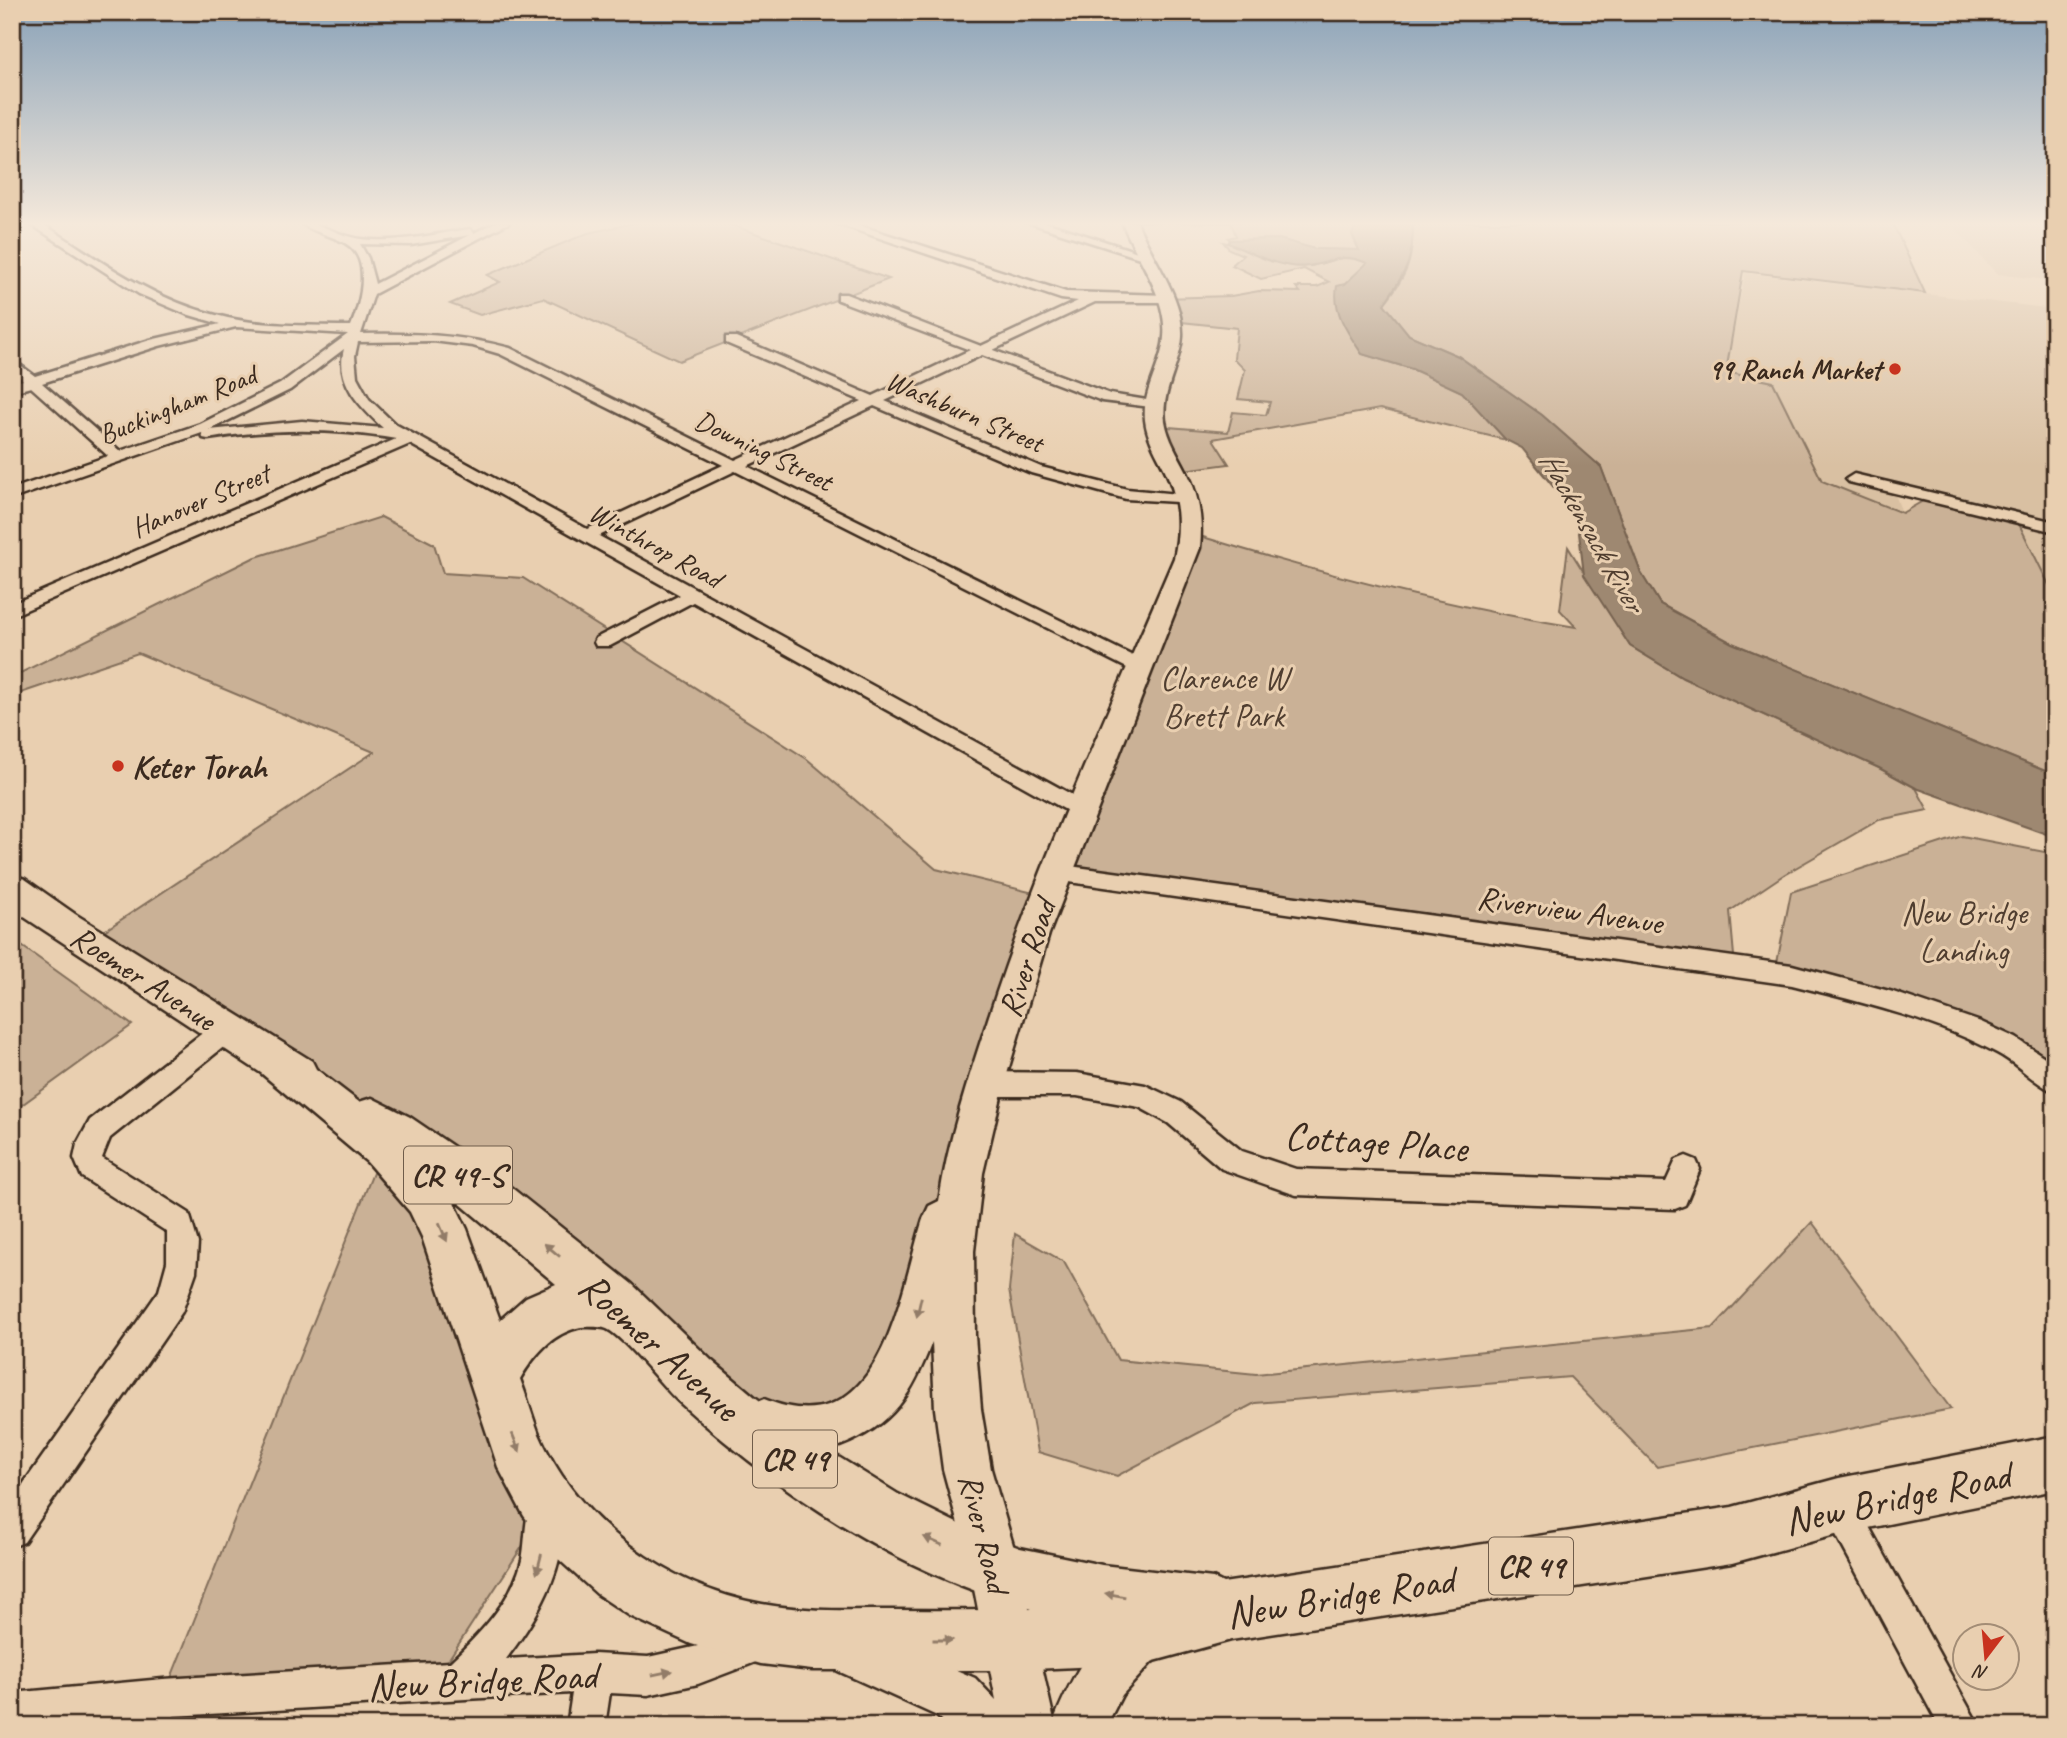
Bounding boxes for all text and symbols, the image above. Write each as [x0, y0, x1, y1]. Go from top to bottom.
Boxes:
place label: 99 Ranch Market [1709, 352, 1886, 387]
street label: Buckingham Road [93, 356, 265, 452]
marker: 99 Ranch Market [1887, 361, 1903, 377]
street label: Washburn Street [881, 363, 1051, 461]
street label: Downing Street [690, 402, 840, 500]
water label: Hackensack River [1531, 444, 1655, 621]
street label: Hanover Street [126, 454, 278, 545]
street label: Winthrop Road [583, 495, 732, 598]
park label: Clarence W Brett Park [1160, 657, 1293, 737]
place label: Keter Torah [132, 746, 268, 788]
marker: Keter Torah [110, 758, 126, 774]
street label: Riverview Avenue [1475, 876, 1667, 944]
street label: River Road [988, 889, 1067, 1022]
park label: New Bridge Landing [1901, 892, 2029, 972]
street label: Roemer Avenue [63, 915, 226, 1042]
street label: Cottage Place [1283, 1111, 1472, 1174]
road number: CR 49-S [404, 1146, 512, 1204]
one-way arrow [438, 1221, 449, 1242]
one-way arrow [543, 1242, 561, 1258]
street label: Roemer Avenue [568, 1261, 753, 1434]
one-way arrow [913, 1296, 924, 1318]
road number: CR 49 [753, 1430, 837, 1488]
one-way arrow [510, 1433, 522, 1453]
street label: New Bridge Road [1780, 1448, 2021, 1546]
street label: River Road [949, 1469, 1020, 1602]
one-way arrow [922, 1535, 943, 1546]
road number: CR 49 [1489, 1538, 1573, 1595]
one-way arrow [533, 1553, 544, 1575]
street label: New Bridge Road [1223, 1553, 1464, 1640]
one-way arrow [1104, 1590, 1126, 1601]
north arrow [1952, 1622, 2022, 1692]
one-way arrow [932, 1634, 954, 1646]
street label: New Bridge Road [366, 1650, 604, 1712]
text: N [1970, 1658, 1991, 1686]
one-way arrow [651, 1667, 673, 1678]

